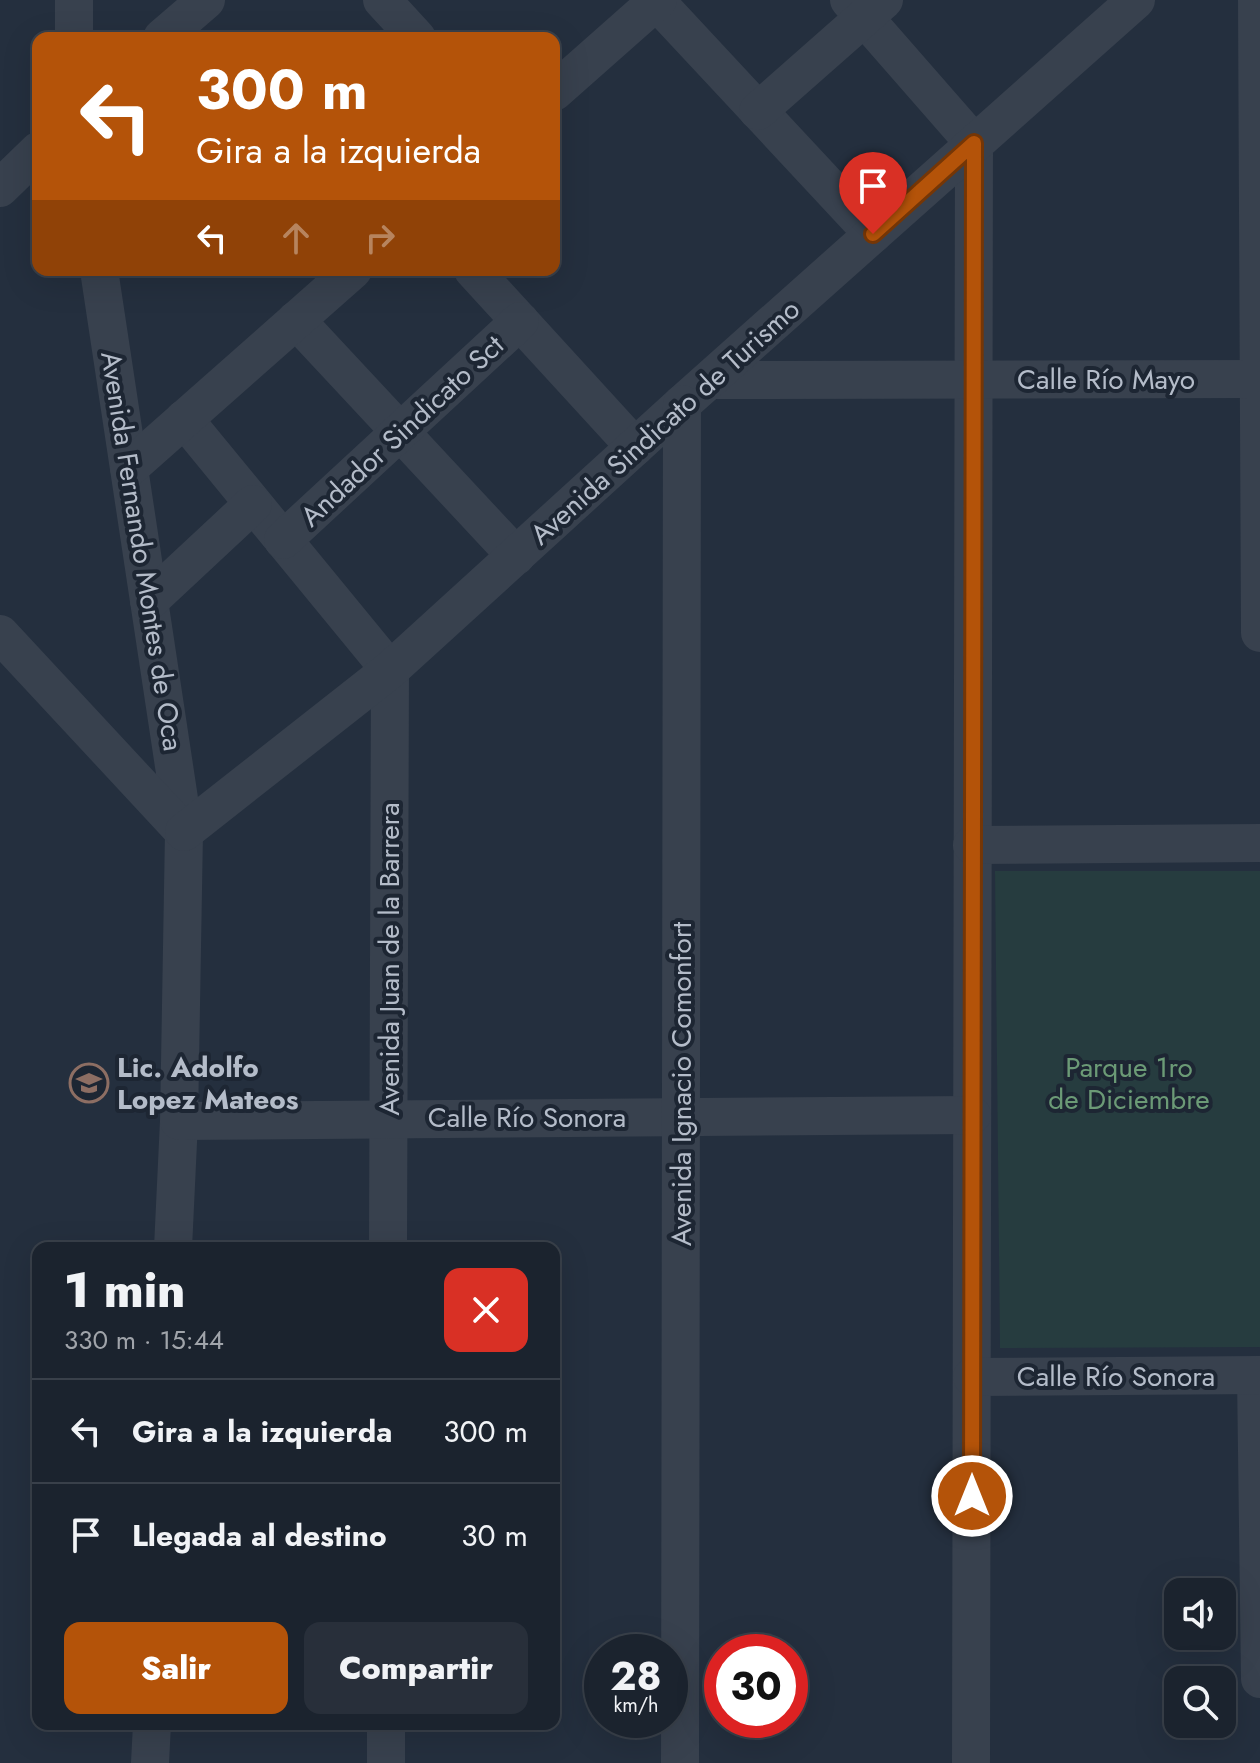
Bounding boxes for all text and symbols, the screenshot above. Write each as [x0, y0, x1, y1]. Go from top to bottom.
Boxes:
text: 300 m [196, 49, 368, 130]
icon: left [64, 64, 168, 168]
text: Gira a la izquierda [196, 124, 481, 176]
pin [839, 152, 907, 234]
icon: arrive [851, 164, 895, 208]
icon: left [190, 216, 234, 260]
icon: ahead [274, 216, 318, 260]
icon: right [358, 216, 402, 260]
street label: Avenida Sindicato de Turismo [521, 289, 809, 555]
street label: Andador Sindicato Sct [291, 325, 513, 536]
street label: Avenida Fernando Montes de Oca [90, 348, 194, 754]
street label: Calle Río Mayo [1017, 359, 1195, 400]
street label: Avenida Juan de la Barrera [369, 802, 410, 1116]
street label: Avenida Ignacio Comonfort [661, 921, 702, 1246]
place label: Lic. Adolfo Lopez Mateos [117, 1047, 299, 1120]
park label: Parque 1ro de Diciembre [1048, 1047, 1210, 1120]
school or university icon: Lic. Adolfo Lopez Mateos [68, 1062, 110, 1104]
street label: Calle Río Sonora [428, 1097, 626, 1138]
text: 1 min [64, 1256, 185, 1325]
button: close [444, 1268, 528, 1352]
text: 330 m · 15:44 [64, 1321, 224, 1359]
street label: Calle Río Sonora [1017, 1356, 1215, 1397]
icon: left [64, 1409, 108, 1453]
text: Gira a la izquierda [132, 1410, 392, 1453]
text: 300 m [443, 1410, 528, 1453]
position arrow [930, 1454, 1014, 1538]
icon: arrive [64, 1513, 108, 1557]
text: Llegada al destino [132, 1514, 387, 1557]
text: 30 m [461, 1514, 528, 1557]
map controls [1164, 1578, 1236, 1738]
button: sound [1164, 1578, 1236, 1650]
button: Salir [64, 1622, 288, 1714]
button: Compartir [304, 1622, 528, 1714]
speed limit sign: 30 [704, 1634, 808, 1738]
text: 28 [610, 1647, 662, 1705]
button: search [1164, 1666, 1236, 1738]
text: km/h [613, 1691, 659, 1720]

